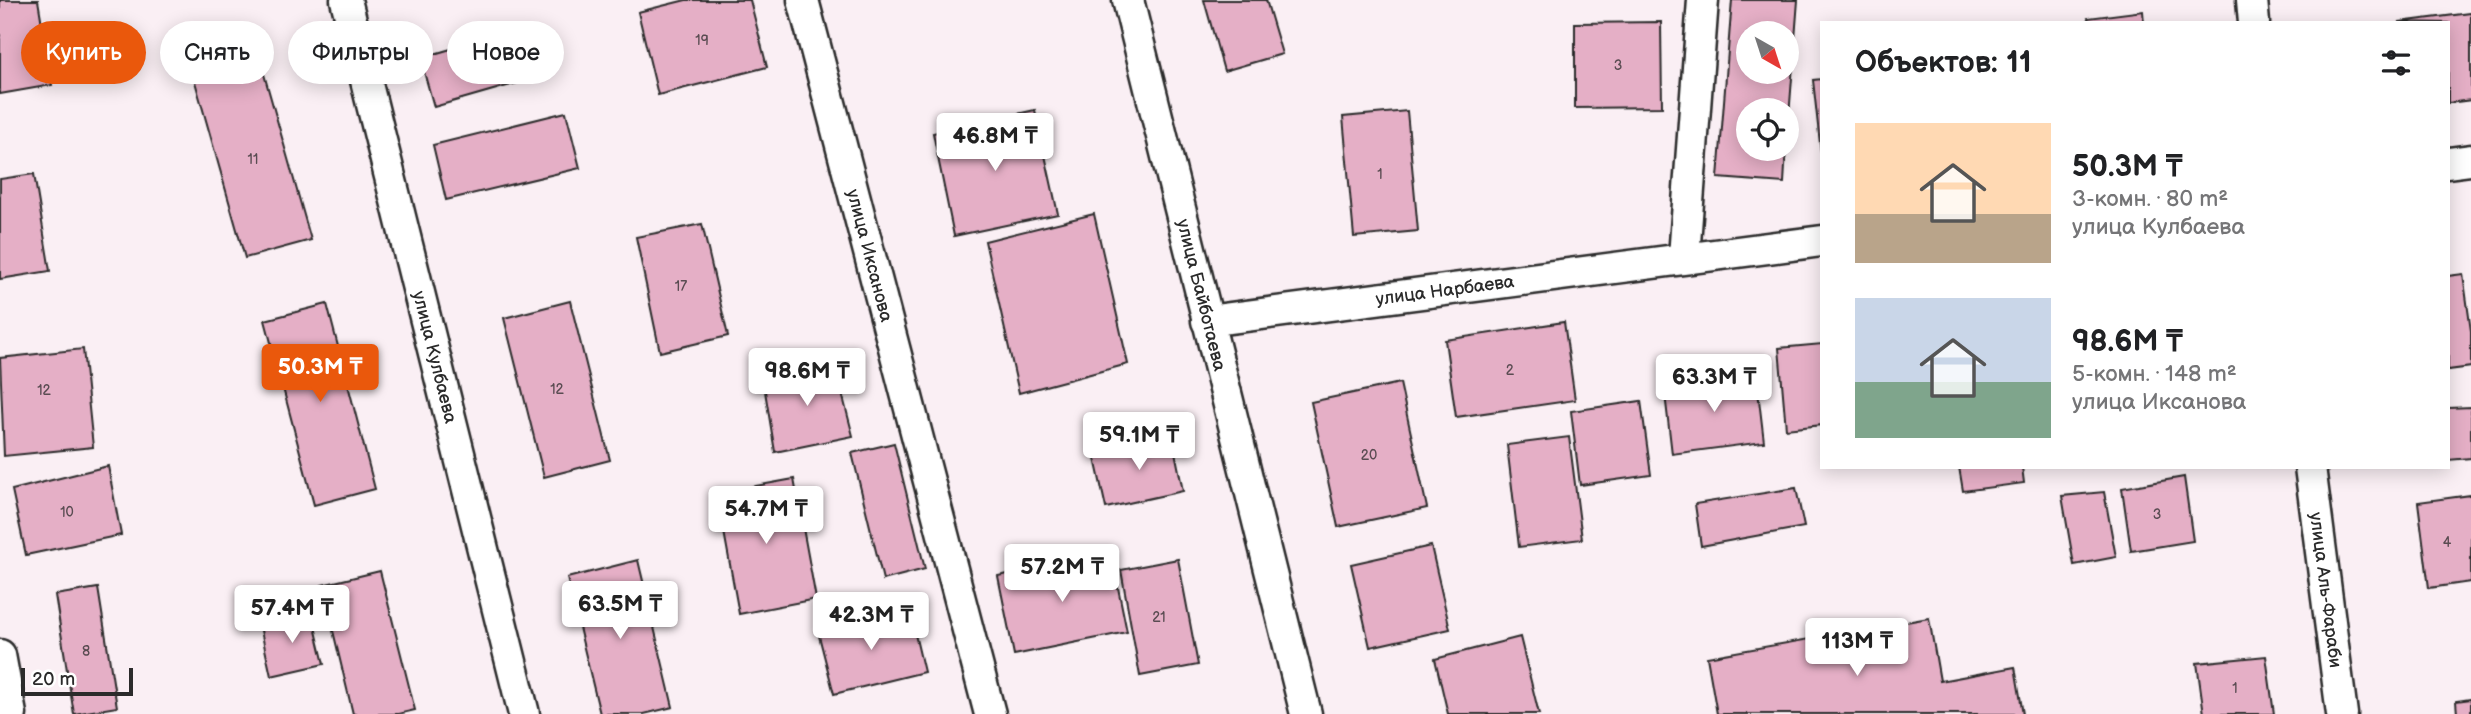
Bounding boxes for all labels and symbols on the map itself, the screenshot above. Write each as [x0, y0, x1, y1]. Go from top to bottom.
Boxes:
north arrow [1736, 21, 1799, 84]
house number: 19 [695, 32, 709, 49]
house number: 3 [1614, 57, 1622, 74]
pin: 46.8M ₸ [930, 114, 1060, 173]
house number: 11 [248, 151, 258, 168]
house number: 1 [1377, 166, 1383, 183]
street label: улица Иксанова [842, 187, 897, 325]
street label: улица Байботаева [1172, 217, 1230, 374]
street label: улица Нарбаева [1375, 271, 1516, 310]
house number: 17 [675, 278, 687, 295]
street label: улица Кулбаева [408, 289, 461, 426]
pin: 50.3M ₸ [255, 344, 385, 404]
pin: 98.6M ₸ [742, 348, 872, 408]
pin: 63.3M ₸ [1649, 354, 1779, 414]
house number: 2 [1506, 362, 1515, 379]
house number: 12 [550, 381, 565, 398]
house number: 12 [37, 382, 52, 399]
pin: 59.1M ₸ [1074, 412, 1204, 472]
house number: 20 [1361, 447, 1377, 464]
pin: 54.7M ₸ [701, 486, 831, 546]
house number: 10 [60, 504, 74, 521]
house number: 3 [2153, 506, 2161, 523]
street label: улица Аль-Фараби [2305, 511, 2346, 669]
house number: 4 [2443, 534, 2452, 551]
pin: 57.2M ₸ [997, 544, 1127, 604]
pin: 63.5M ₸ [555, 582, 685, 641]
pin: 57.4M ₸ [227, 586, 357, 645]
pin: 42.3M ₸ [806, 592, 936, 652]
house number: 21 [1152, 609, 1166, 626]
pin: 113M ₸ [1800, 618, 1914, 678]
house number: 8 [82, 643, 90, 660]
scale bar [21, 665, 133, 697]
house number: 1 [2232, 680, 2238, 697]

